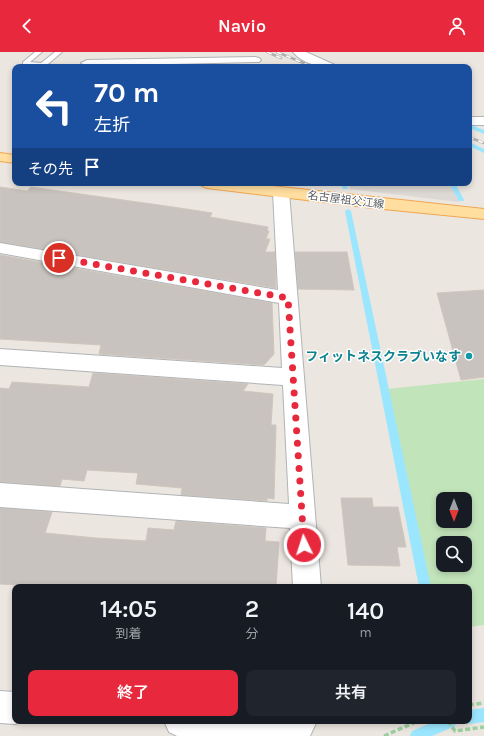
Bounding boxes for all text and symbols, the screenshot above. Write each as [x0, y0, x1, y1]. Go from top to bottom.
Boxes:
icon: back [16, 15, 38, 37]
text: Navio [218, 15, 266, 37]
icon: person [446, 15, 468, 37]
text: 70 m [94, 76, 159, 109]
icon: left [28, 80, 80, 132]
text: 左折 [94, 114, 130, 136]
icon: arrive [81, 156, 103, 178]
text: その先 [28, 160, 73, 178]
street label: 名古屋祖父江線 [307, 189, 385, 211]
pin [42, 241, 76, 275]
icon: arrive [48, 247, 70, 269]
place label: フィットネスクラブいなす [305, 349, 461, 364]
marker: フィットネスクラブいなす [464, 351, 474, 361]
north arrow [436, 492, 472, 528]
map controls [436, 492, 472, 572]
position arrow [283, 524, 325, 566]
button: search [436, 536, 472, 572]
text: 14:05 [100, 595, 157, 623]
text: 2 [245, 595, 259, 623]
text: 140 [347, 597, 384, 625]
text: m [359, 625, 372, 640]
text: 到着 [115, 626, 141, 641]
text: 分 [246, 626, 259, 641]
button: 終了 [28, 670, 238, 716]
button: 共有 [246, 670, 456, 716]

